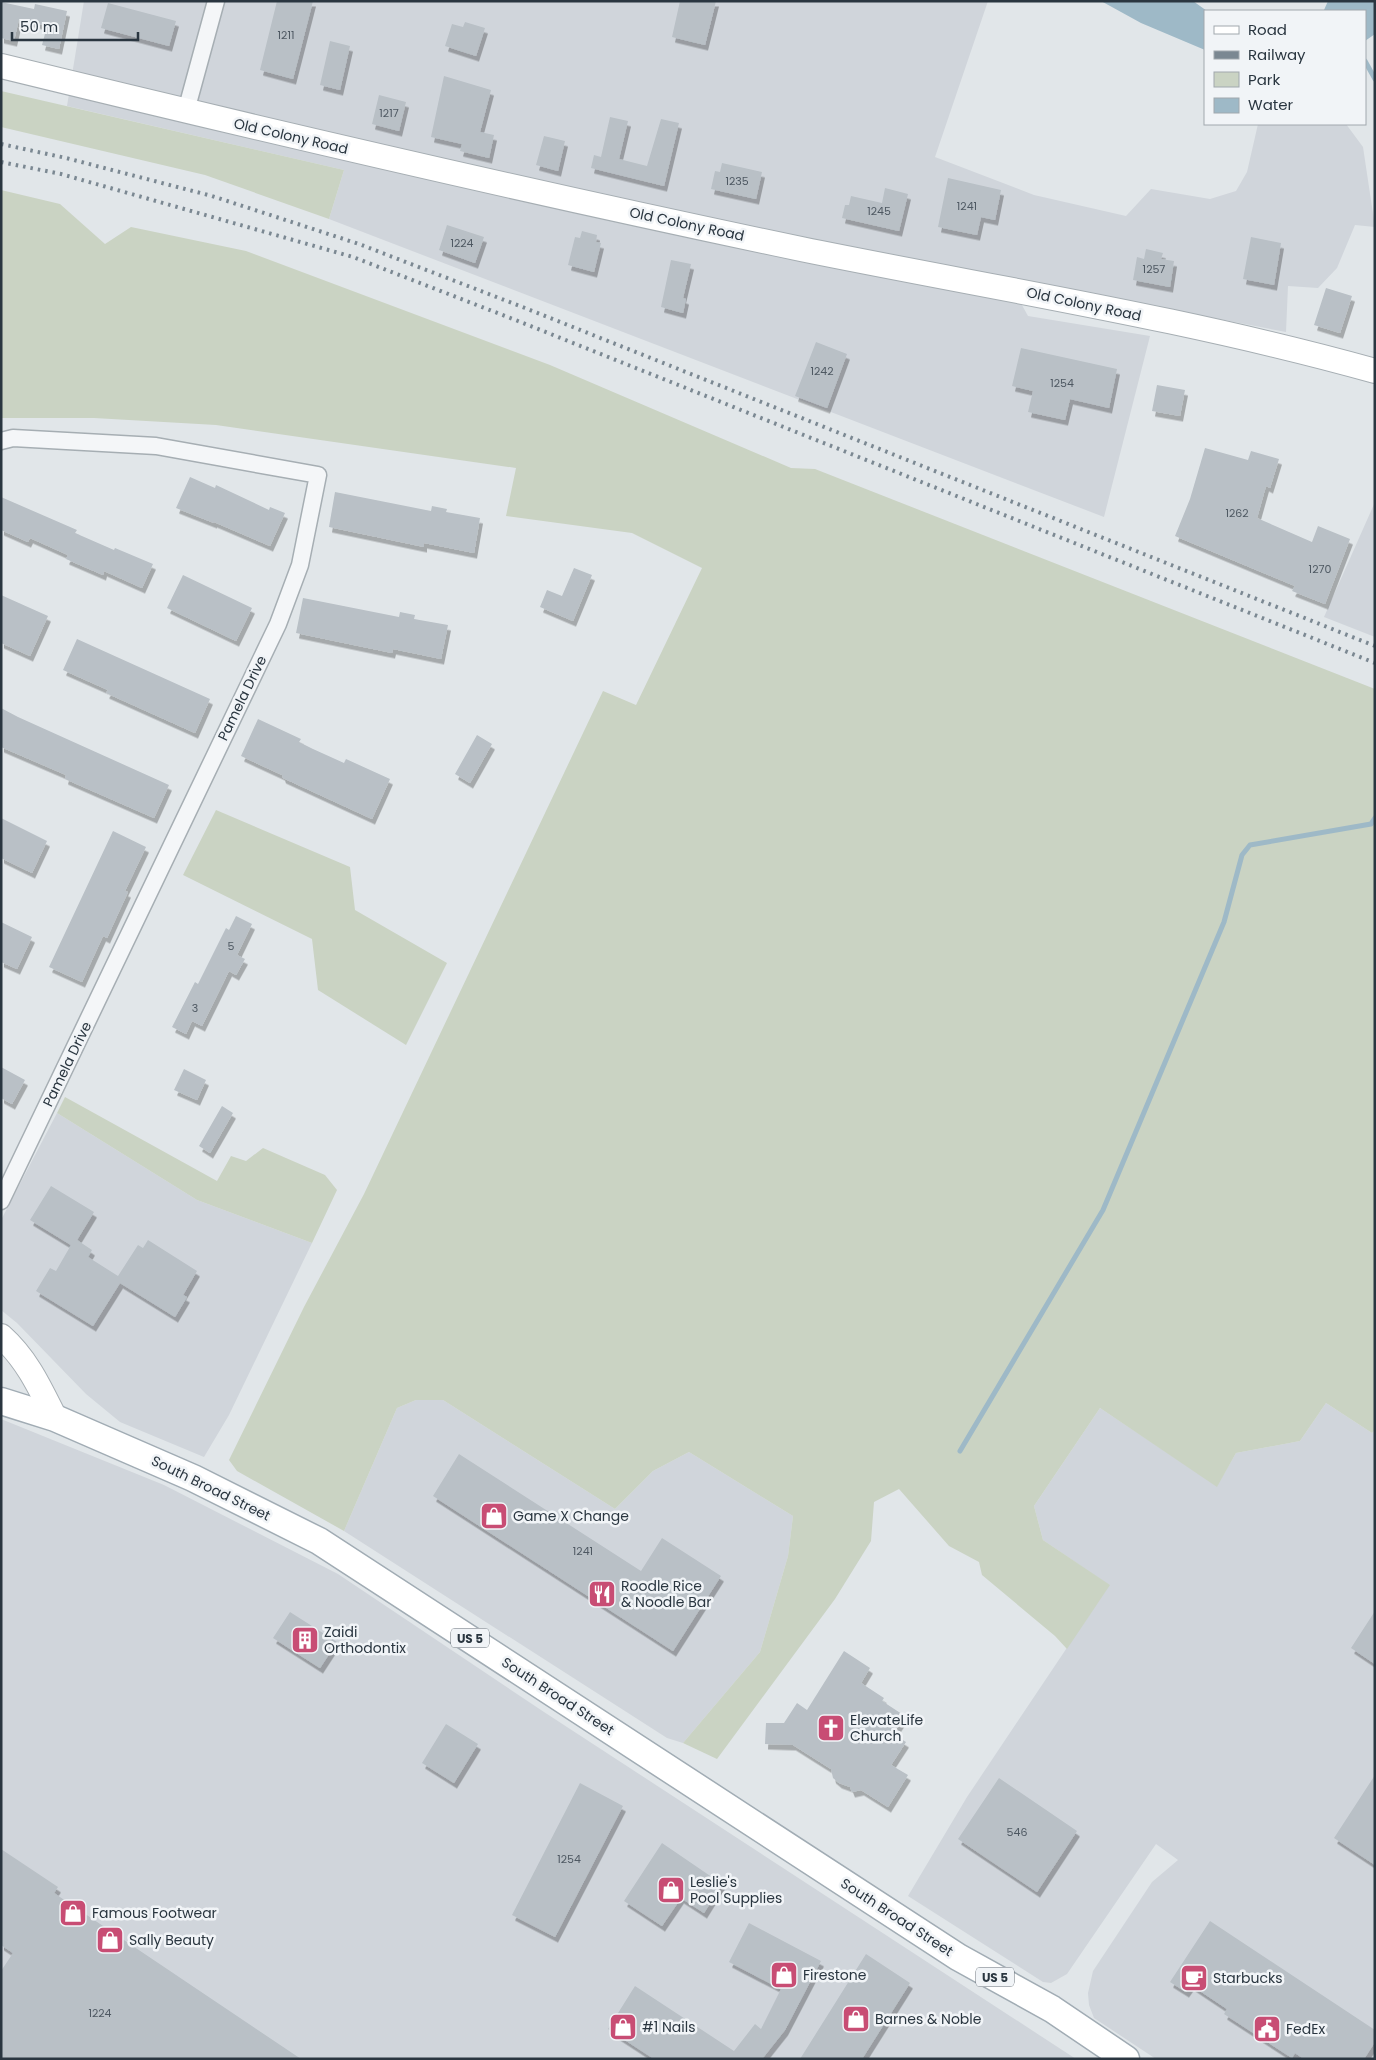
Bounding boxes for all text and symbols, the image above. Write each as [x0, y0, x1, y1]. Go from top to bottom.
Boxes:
scale bar [12, 10, 139, 42]
legend [1204, 10, 1366, 125]
text: 50 m [20, 16, 58, 37]
text: Road [1248, 19, 1287, 40]
house number: 1211 [278, 27, 294, 43]
text: Railway [1248, 44, 1306, 65]
text: Park [1248, 69, 1280, 90]
text: Water [1248, 94, 1294, 115]
house number: 1217 [379, 105, 399, 121]
street label: Old Colony Road [232, 113, 350, 159]
house number: 1235 [725, 173, 749, 189]
house number: 1241 [957, 198, 977, 214]
street label: Old Colony Road [628, 202, 746, 246]
house number: 1245 [867, 203, 891, 219]
house number: 1224 [450, 235, 474, 251]
house number: 1257 [1143, 261, 1165, 277]
street label: Old Colony Road [1025, 282, 1143, 326]
house number: 1242 [810, 363, 834, 379]
house number: 1254 [1050, 375, 1074, 391]
house number: 1262 [1225, 505, 1249, 521]
house number: 1270 [1309, 561, 1331, 577]
street label: Pamela Drive [213, 652, 271, 744]
house number: 5 [228, 938, 235, 954]
house number: 3 [192, 1000, 198, 1016]
street label: Pamela Drive [38, 1018, 96, 1110]
street label: South Broad Street [148, 1450, 274, 1526]
shop icon: Game X Change [479, 1501, 509, 1531]
place label: Game X Change [513, 1506, 629, 1526]
house number: 1241 [573, 1543, 593, 1559]
place label: Roodle Rice & Noodle Bar [621, 1576, 711, 1612]
restaurant icon: Roodle Rice & Noodle Bar [587, 1579, 617, 1609]
place label: Zaidi Orthodontix [324, 1622, 406, 1658]
building icon: Zaidi Orthodontix [290, 1625, 320, 1655]
road number: US 5 [451, 1629, 489, 1648]
street label: South Broad Street [498, 1652, 618, 1740]
place label: ElevateLife Church [850, 1710, 923, 1746]
church icon: ElevateLife Church [816, 1713, 846, 1743]
house number: 546 [1007, 1824, 1027, 1840]
house number: 1254 [557, 1851, 581, 1867]
place label: Leslie's Pool Supplies [690, 1872, 782, 1908]
street label: South Broad Street [837, 1873, 957, 1961]
shop icon: Leslie's Pool Supplies [656, 1875, 686, 1905]
shop icon: Famous Footwear [58, 1898, 88, 1928]
place label: Famous Footwear [92, 1903, 217, 1923]
shop icon: Sally Beauty [95, 1925, 125, 1955]
place label: Sally Beauty [129, 1930, 214, 1950]
shop icon: Firestone [769, 1960, 799, 1990]
cafe icon: Starbucks [1179, 1963, 1209, 1993]
place label: Firestone [803, 1965, 867, 1985]
road number: US 5 [976, 1968, 1014, 1986]
place label: Starbucks [1213, 1968, 1282, 1988]
shop icon: Barnes & Noble [841, 2004, 871, 2034]
house number: 1224 [88, 2005, 112, 2021]
place label: Barnes & Noble [875, 2009, 982, 2029]
shop icon: #1 Nails [608, 2012, 638, 2042]
public building icon: FedEx [1252, 2014, 1282, 2044]
place label: #1 Nails [642, 2017, 695, 2037]
place label: FedEx [1286, 2019, 1325, 2039]

